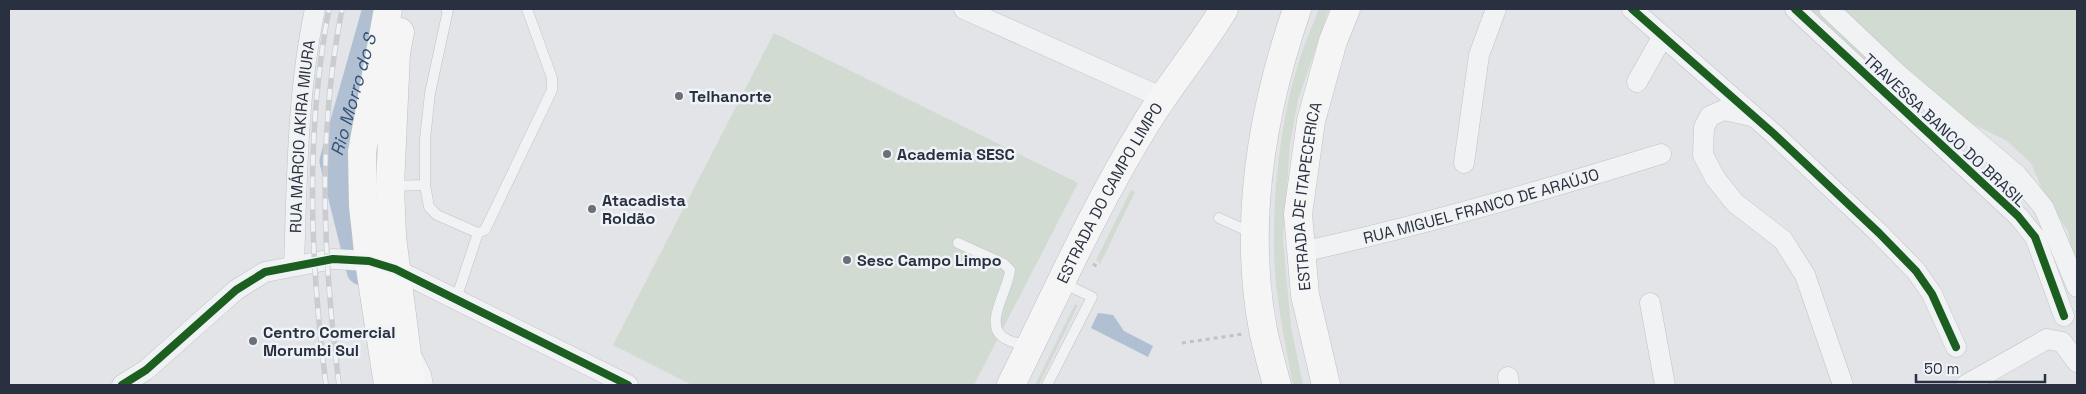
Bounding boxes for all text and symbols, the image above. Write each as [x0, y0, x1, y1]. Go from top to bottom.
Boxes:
water label: Rio Morro do S [325, 29, 382, 158]
street label: RUA MÁRCIO AKIRA MIURA [285, 38, 320, 233]
street label: TRAVESSA BANCO DO BRASIL [1858, 49, 2031, 212]
place label: Telhanorte [689, 86, 772, 107]
marker: Telhanorte [673, 90, 685, 102]
street label: ESTRADA DO CAMPO LIMPO [1052, 98, 1168, 287]
street label: ESTRADA DE ITAPECERICA [1287, 99, 1327, 292]
place label: Academia SESC [897, 144, 1015, 165]
marker: Academia SESC [881, 148, 893, 160]
street label: RUA MIGUEL FRANCO DE ARAÚJO [1361, 164, 1602, 248]
place label: Atacadista Roldão [602, 190, 686, 229]
marker: Atacadista Roldão [586, 203, 598, 215]
place label: Sesc Campo Limpo [857, 250, 1002, 271]
marker: Sesc Campo Limpo [841, 254, 853, 266]
place label: Centro Comercial Morumbi Sul [263, 322, 396, 361]
marker: Centro Comercial Morumbi Sul [247, 335, 259, 347]
scale bar [1916, 352, 2045, 384]
text: 50 m [1924, 359, 1959, 378]

